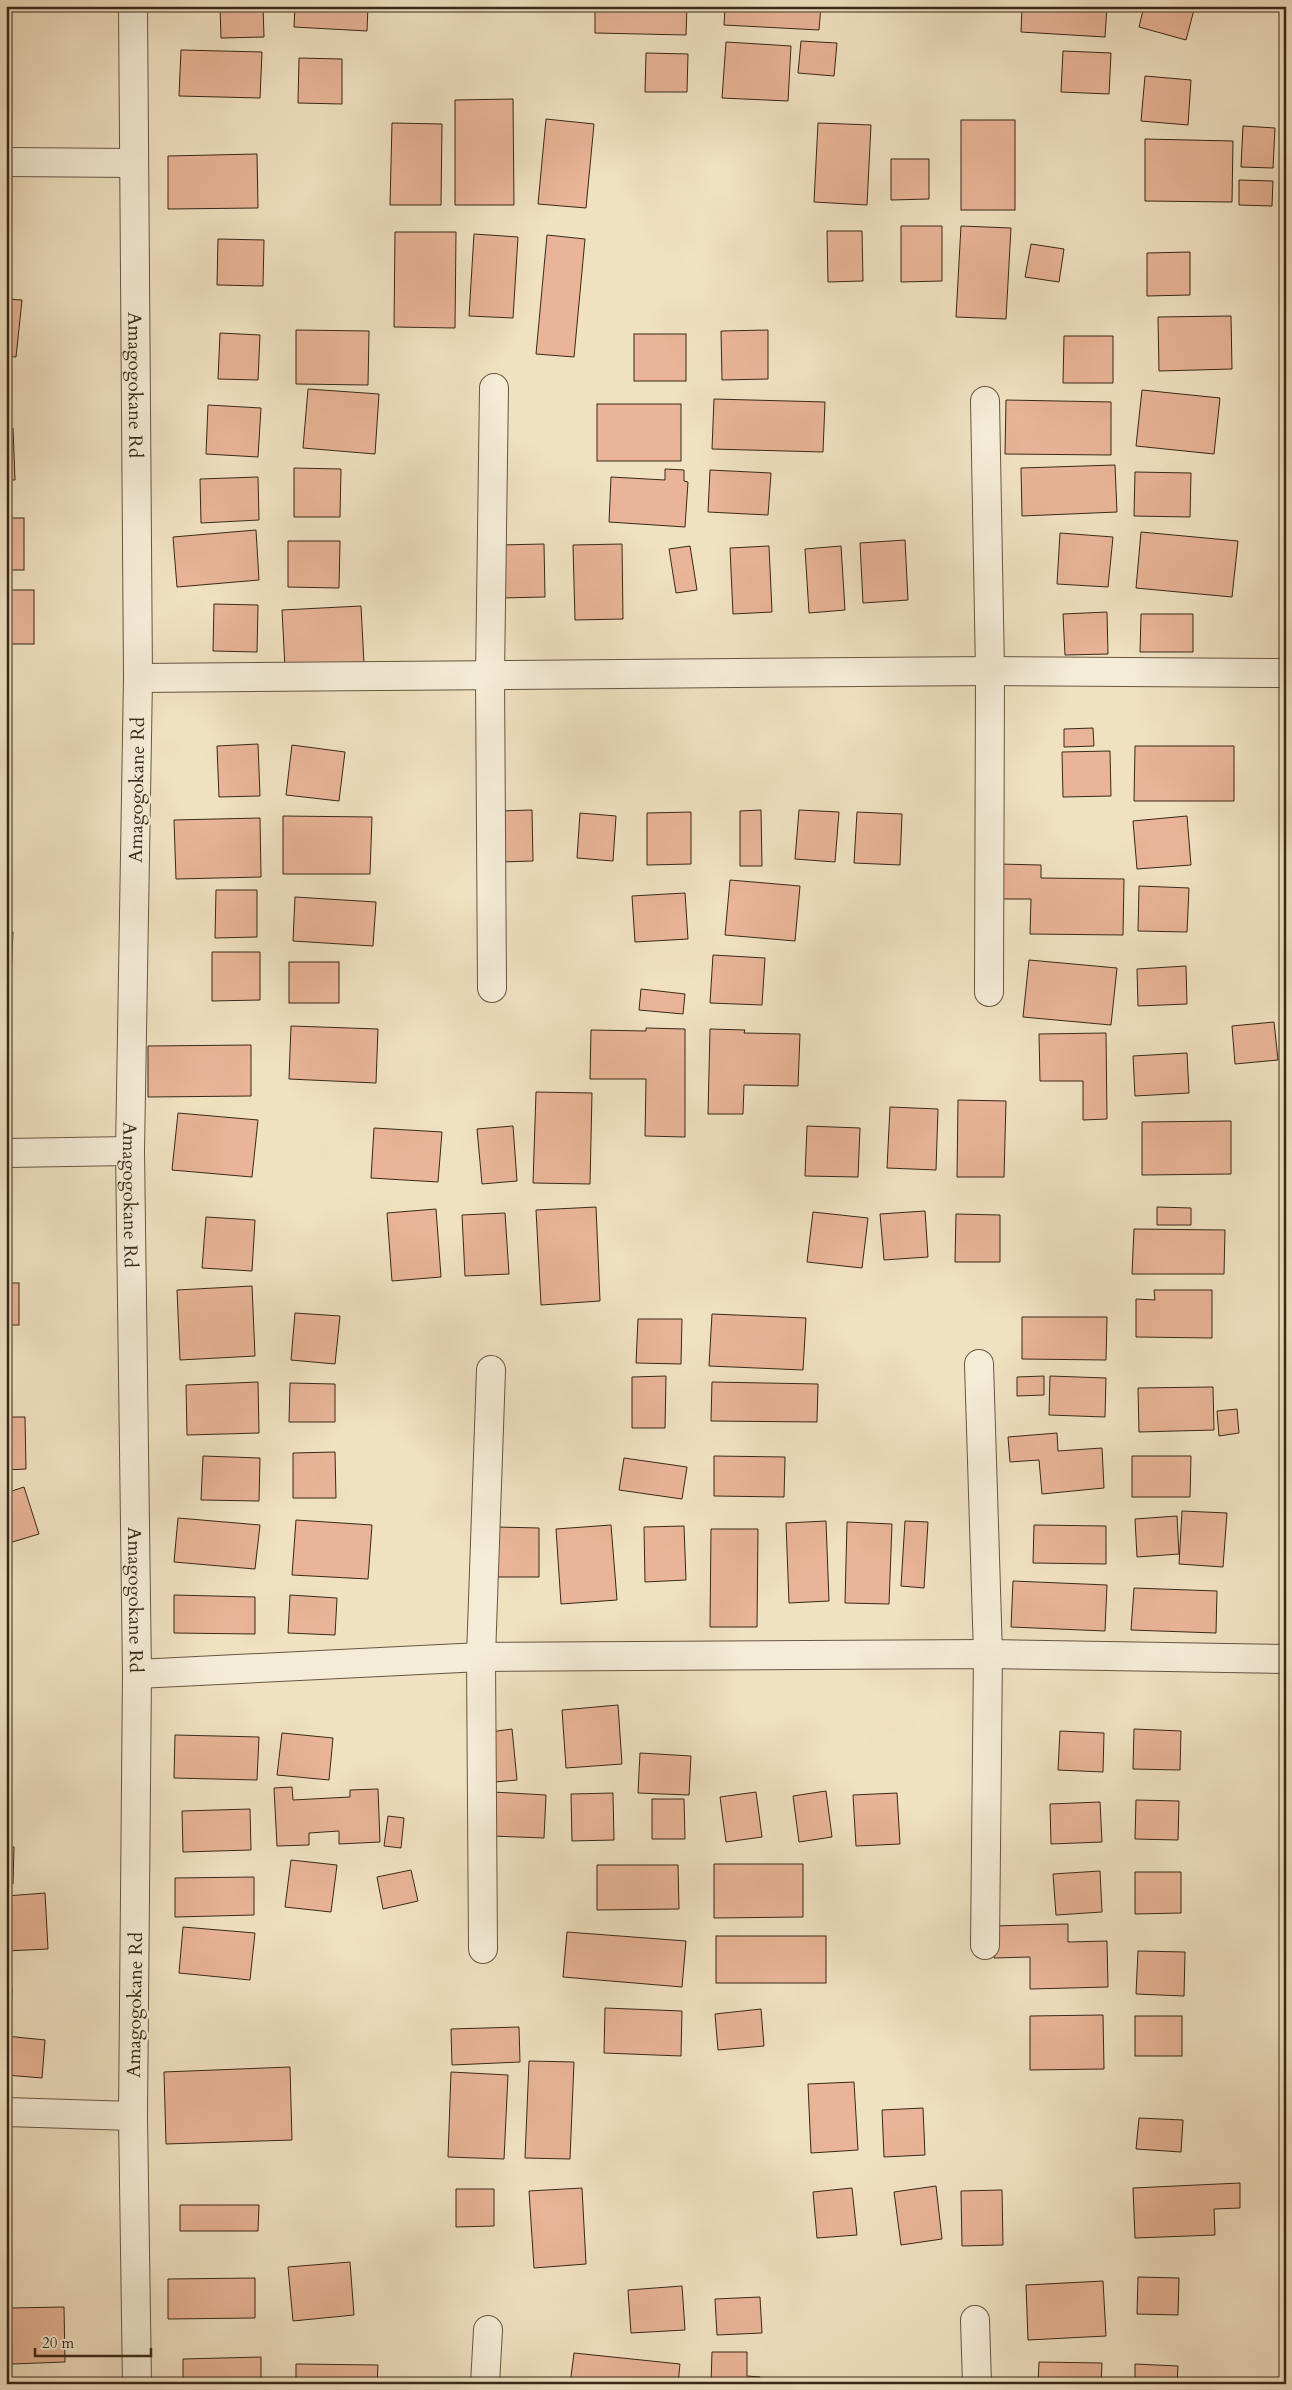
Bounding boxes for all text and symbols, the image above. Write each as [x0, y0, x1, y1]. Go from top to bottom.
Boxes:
street label: Amagogokane Rd [121, 312, 148, 458]
street label: Amagogokane Rd [123, 717, 151, 863]
street label: Amagogokane Rd [116, 1122, 144, 1268]
street label: Amagogokane Rd [121, 1527, 149, 1673]
street label: Amagogokane Rd [121, 1932, 149, 2078]
scale bar [35, 2325, 151, 2357]
text: 20 m [42, 2333, 74, 2353]

